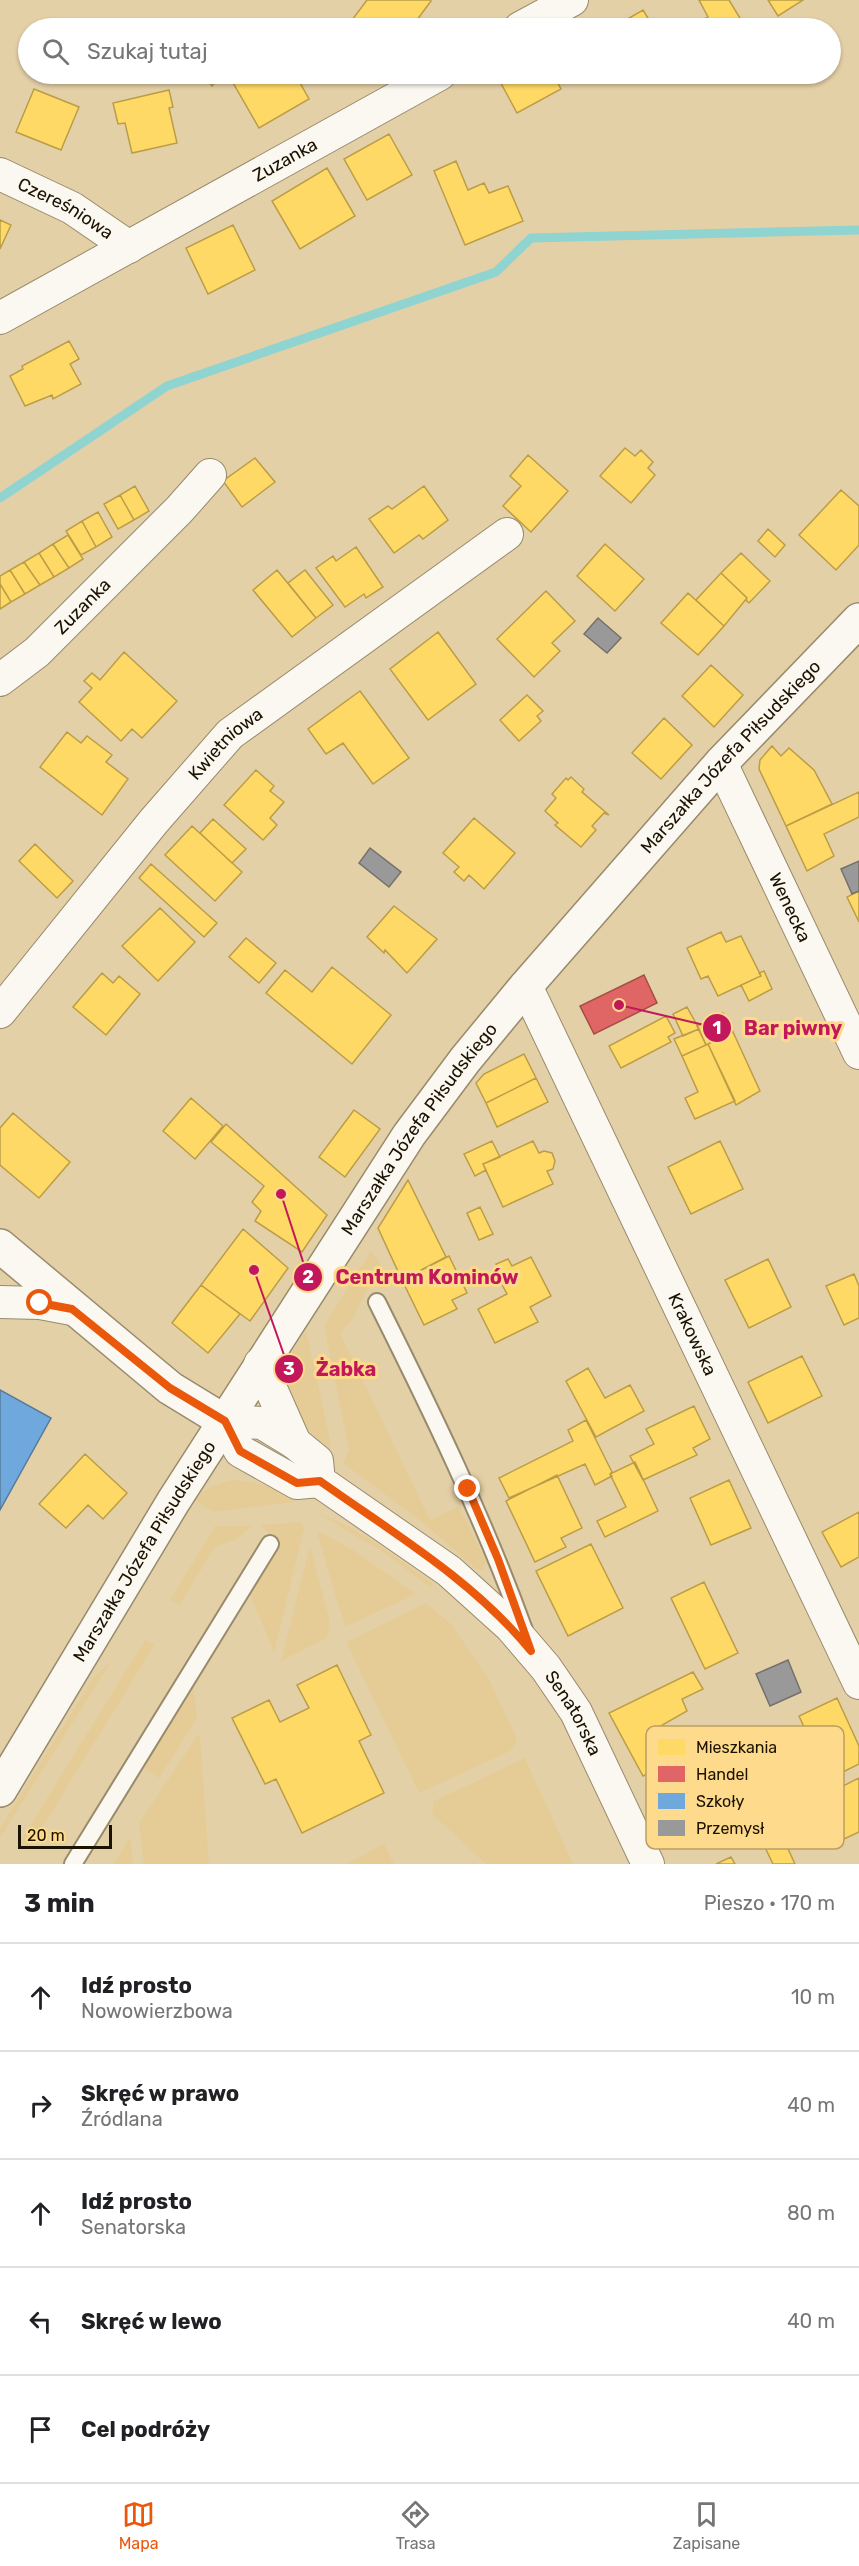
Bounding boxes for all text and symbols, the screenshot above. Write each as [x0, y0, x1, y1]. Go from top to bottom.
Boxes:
search box [18, 18, 841, 84]
icon: search [39, 35, 72, 68]
text: Szukaj tutaj [87, 38, 208, 65]
street label: Zuzanka [249, 133, 321, 187]
street label: Czereśniowa [14, 173, 118, 244]
street label: Zuzanka [50, 574, 115, 639]
street label: Marszałka Józefa Piłsudskiego [636, 656, 825, 858]
street label: Kwietniowa [184, 703, 267, 785]
street label: Wenecka [764, 869, 816, 946]
callout: Bar piwny [702, 1009, 854, 1047]
text: Bar piwny [744, 1016, 842, 1040]
text: 1 [713, 1017, 721, 1039]
street label: Marszałka Józefa Piłsudskiego [336, 1018, 502, 1239]
callout: Centrum Kominów [293, 1258, 530, 1296]
text: Centrum Kominów [336, 1265, 519, 1289]
text: 2 [302, 1266, 314, 1288]
route start [26, 1289, 52, 1315]
street label: Krakowska [663, 1289, 721, 1379]
callout: Żabka [274, 1350, 388, 1388]
text: Żabka [316, 1357, 376, 1381]
text: 3 [283, 1358, 295, 1380]
street label: Marszałka Józefa Piłsudskiego [68, 1437, 220, 1666]
route end [454, 1475, 480, 1501]
street label: Senatorska [540, 1667, 606, 1759]
legend [646, 1726, 844, 1849]
text: Mieszkania [696, 1738, 777, 1757]
text: Handel [696, 1765, 748, 1784]
text: Szkoły [696, 1792, 745, 1811]
text: Przemysł [696, 1819, 765, 1838]
scale bar [18, 1822, 112, 1850]
text: 20 m [27, 1826, 65, 1845]
text: 3 min [24, 1888, 95, 1919]
text: Pieszo · 170 m [704, 1891, 835, 1915]
text: Idź prosto [81, 1972, 192, 1999]
icon: ahead [24, 1981, 57, 2014]
text: 10 m [791, 1985, 835, 2009]
text: Nowowierzbowa [81, 1999, 233, 2023]
text: Skręć w prawo [81, 2080, 239, 2107]
icon: right [24, 2089, 57, 2122]
text: 40 m [787, 2093, 835, 2117]
text: Źródlana [81, 2107, 163, 2131]
text: Idź prosto [81, 2188, 192, 2215]
icon: ahead [24, 2197, 57, 2230]
text: 80 m [787, 2201, 835, 2225]
text: Senatorska [81, 2215, 186, 2239]
icon: left [24, 2305, 57, 2338]
text: Skręć w lewo [81, 2308, 222, 2335]
text: 40 m [787, 2309, 835, 2333]
icon: arrive [24, 2413, 57, 2446]
text: Cel podróży [81, 2416, 210, 2443]
tab: Mapa [119, 2498, 159, 2553]
tab: Trasa [396, 2498, 436, 2553]
tab: Zapisane [673, 2498, 740, 2553]

